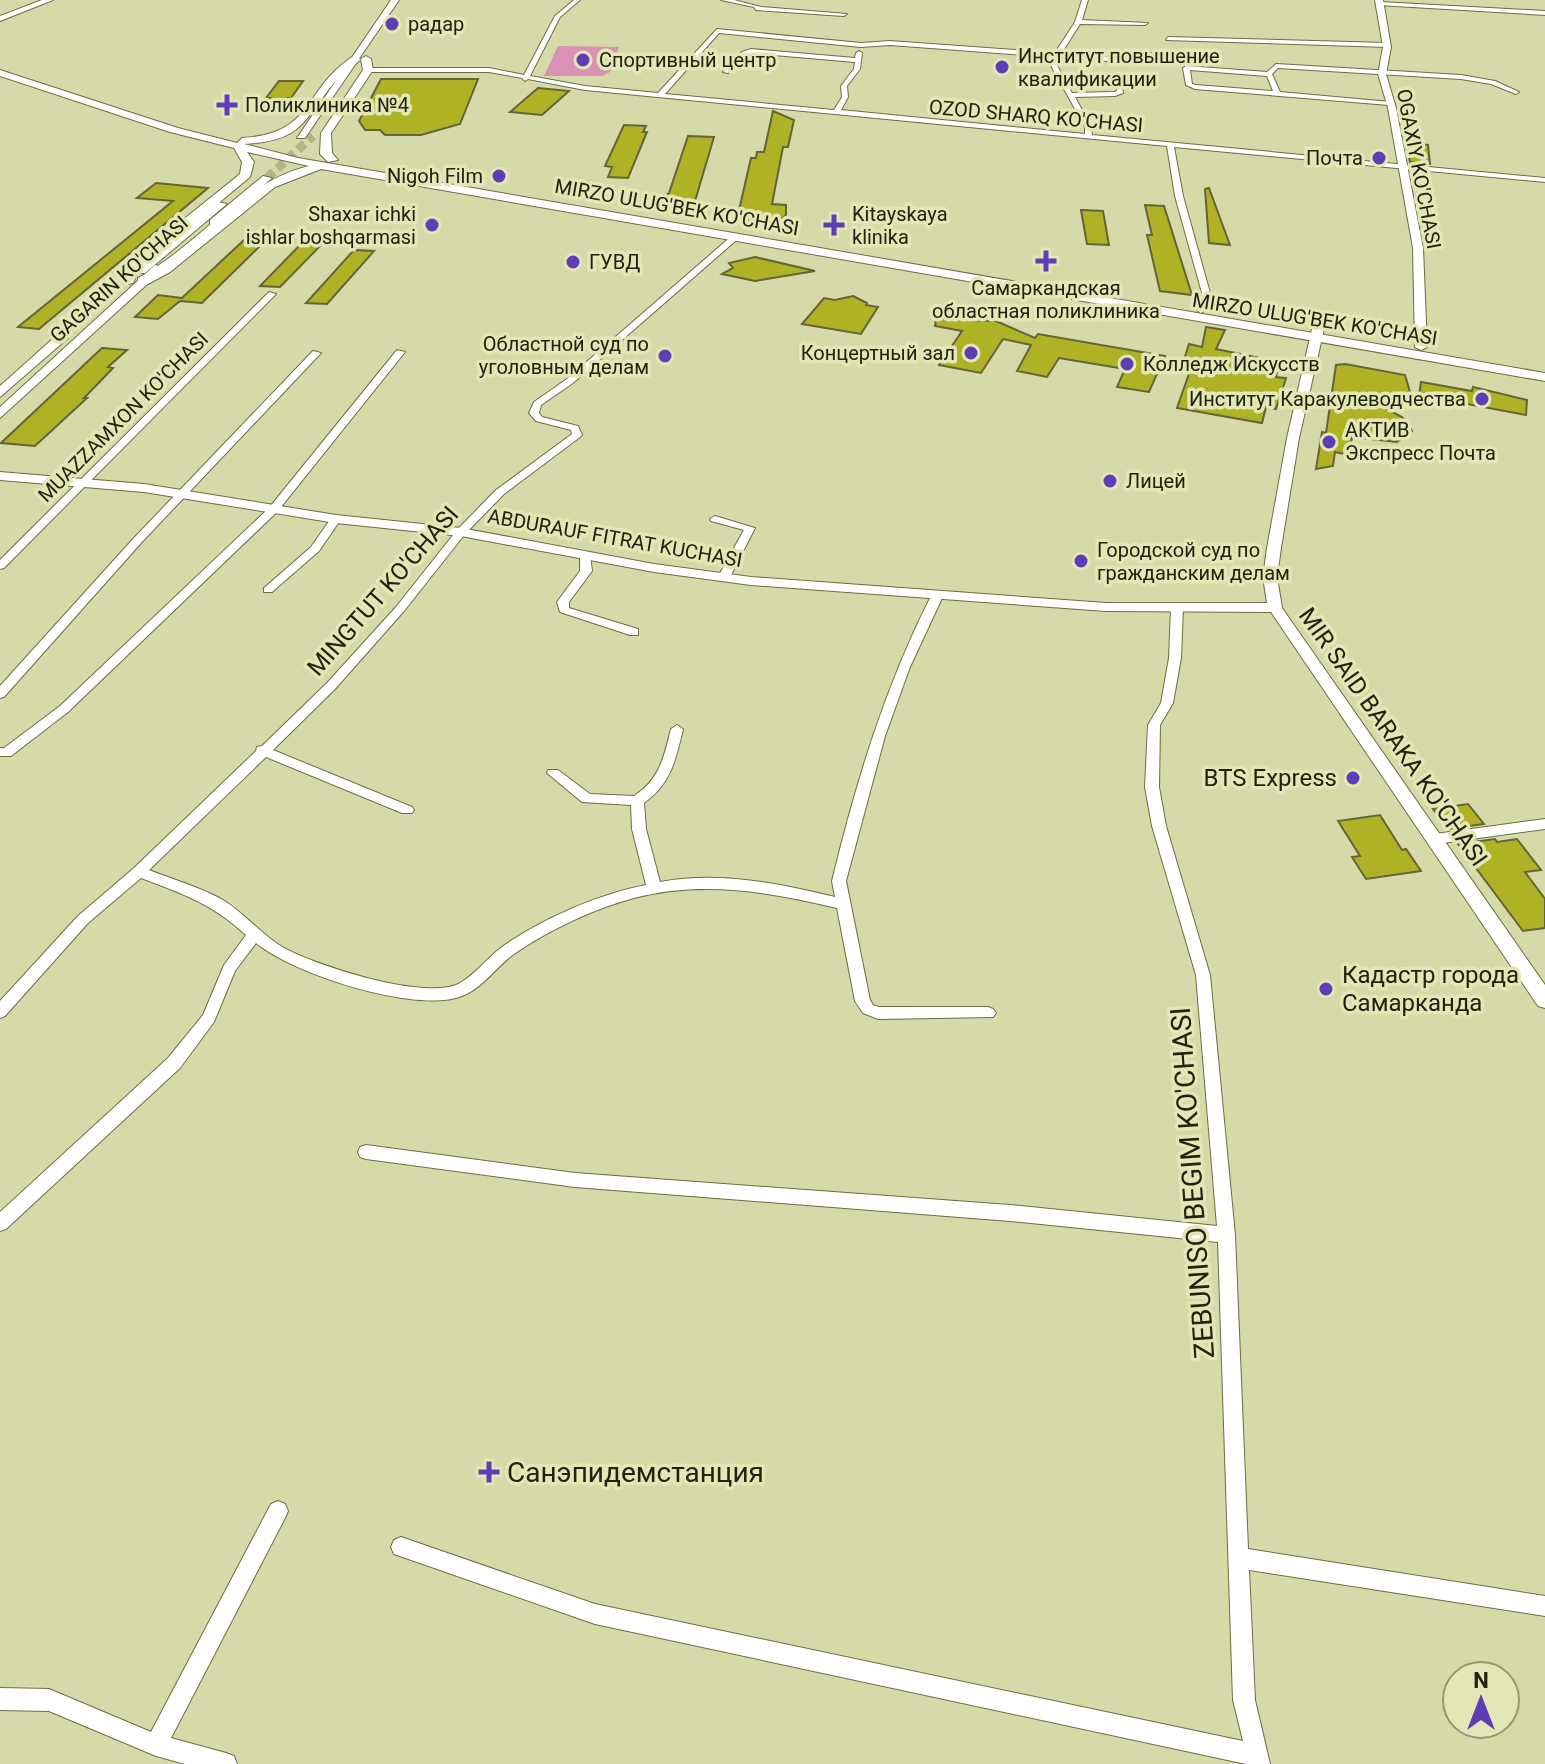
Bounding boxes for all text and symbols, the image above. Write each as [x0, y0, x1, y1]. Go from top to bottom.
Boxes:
place label: радар [408, 12, 464, 36]
marker: радар [383, 15, 401, 33]
place label: Институт повышение квалификации [1018, 44, 1220, 91]
place label: Спортивный центр [599, 48, 776, 72]
marker: Спортивный центр [574, 51, 592, 69]
marker: Институт повышение квалификации [993, 58, 1011, 76]
street label: OGAXIY KO'CHASI [1392, 87, 1446, 251]
place label: Поликлиника №4 [245, 93, 409, 117]
marker: Поликлиника №4 [216, 94, 238, 116]
street label: OZOD SHARQ KO'CHASI [928, 95, 1144, 137]
place label: Почта [1306, 146, 1363, 170]
marker: Почта [1370, 149, 1388, 167]
place label: Nigoh Film [387, 164, 483, 188]
marker: Nigoh Film [490, 167, 508, 185]
street label: MIRZO ULUG'BEK KO'CHASI [553, 174, 801, 240]
place label: Shaxar ichki ishlar boshqarmasi [246, 202, 416, 249]
place label: Kitayskaya klinika [852, 202, 948, 249]
street label: GAGARIN KO'CHASI [45, 211, 193, 347]
marker: Kitayskaya klinika [823, 214, 845, 236]
marker: Shaxar ichki ishlar boshqarmasi [423, 216, 441, 234]
place label: ГУВД [589, 250, 640, 274]
marker: Самаркандская областная поликлиника [1035, 250, 1057, 272]
marker: ГУВД [564, 253, 582, 271]
place label: Самаркандская областная поликлиника [932, 276, 1160, 323]
street label: MIRZO ULUG'BEK KO'CHASI [1191, 288, 1439, 350]
street label: MUAZZAMXON KO'CHASI [33, 327, 213, 507]
place label: Областной суд по уголовным делам [479, 332, 649, 379]
place label: Концертный зал [801, 341, 955, 365]
marker: Концертный зал [962, 344, 980, 362]
marker: Областной суд по уголовным делам [656, 347, 674, 365]
place label: Колледж Искусств [1143, 352, 1320, 376]
marker: Колледж Искусств [1118, 355, 1136, 373]
place label: Институт Каракулеводчества [1189, 387, 1466, 411]
marker: Институт Каракулеводчества [1473, 390, 1491, 408]
place label: АКТИВ Экспресс Почта [1345, 418, 1496, 465]
marker: АКТИВ Экспресс Почта [1320, 433, 1338, 451]
place label: Лицей [1126, 469, 1186, 493]
marker: Лицей [1101, 472, 1119, 490]
street label: MINGTUT KO'CHASI [302, 501, 464, 681]
street label: ABDURAUF FITRAT KUCHASI [486, 504, 744, 572]
place label: Городской суд по гражданским делам [1097, 538, 1290, 585]
marker: Городской суд по гражданским делам [1072, 552, 1090, 570]
street label: MIR SAID BARAKA KO'CHASI [1293, 602, 1493, 872]
place label: BTS Express [1204, 764, 1337, 792]
marker: BTS Express [1344, 769, 1362, 787]
place label: Кадастр города Самарканда [1342, 961, 1519, 1017]
marker: Кадастр города Самарканда [1317, 980, 1335, 998]
street label: ZEBUNISO BEGIM KO'CHASI [1164, 1006, 1221, 1360]
place label: Санэпидемстанция [507, 1456, 764, 1489]
marker: Санэпидемстанция [478, 1461, 500, 1483]
north arrow [1441, 1660, 1521, 1740]
text: N [1473, 1668, 1489, 1693]

